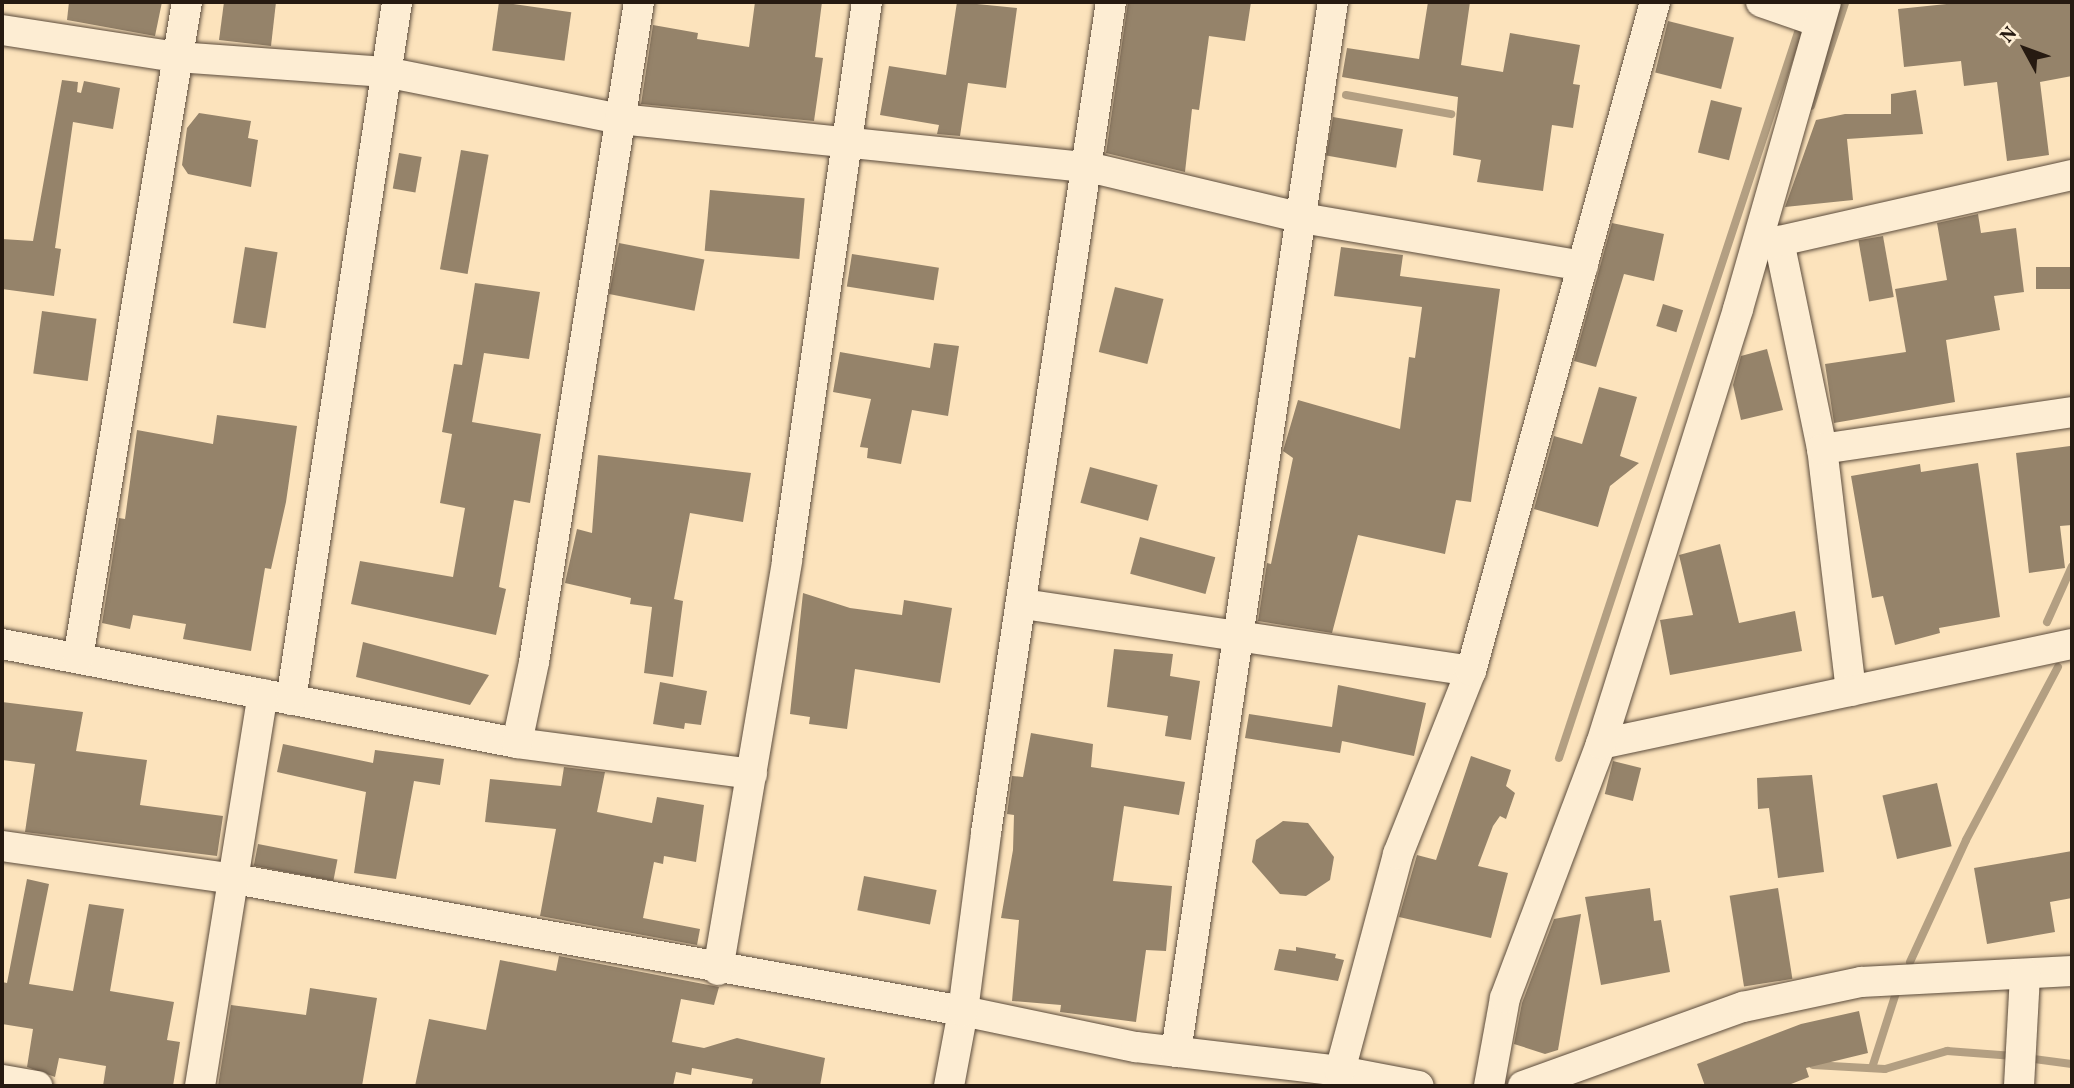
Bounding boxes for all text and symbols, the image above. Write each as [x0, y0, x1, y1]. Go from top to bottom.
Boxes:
north arrow [1990, 14, 2060, 84]
text: N [1995, 21, 2023, 49]

